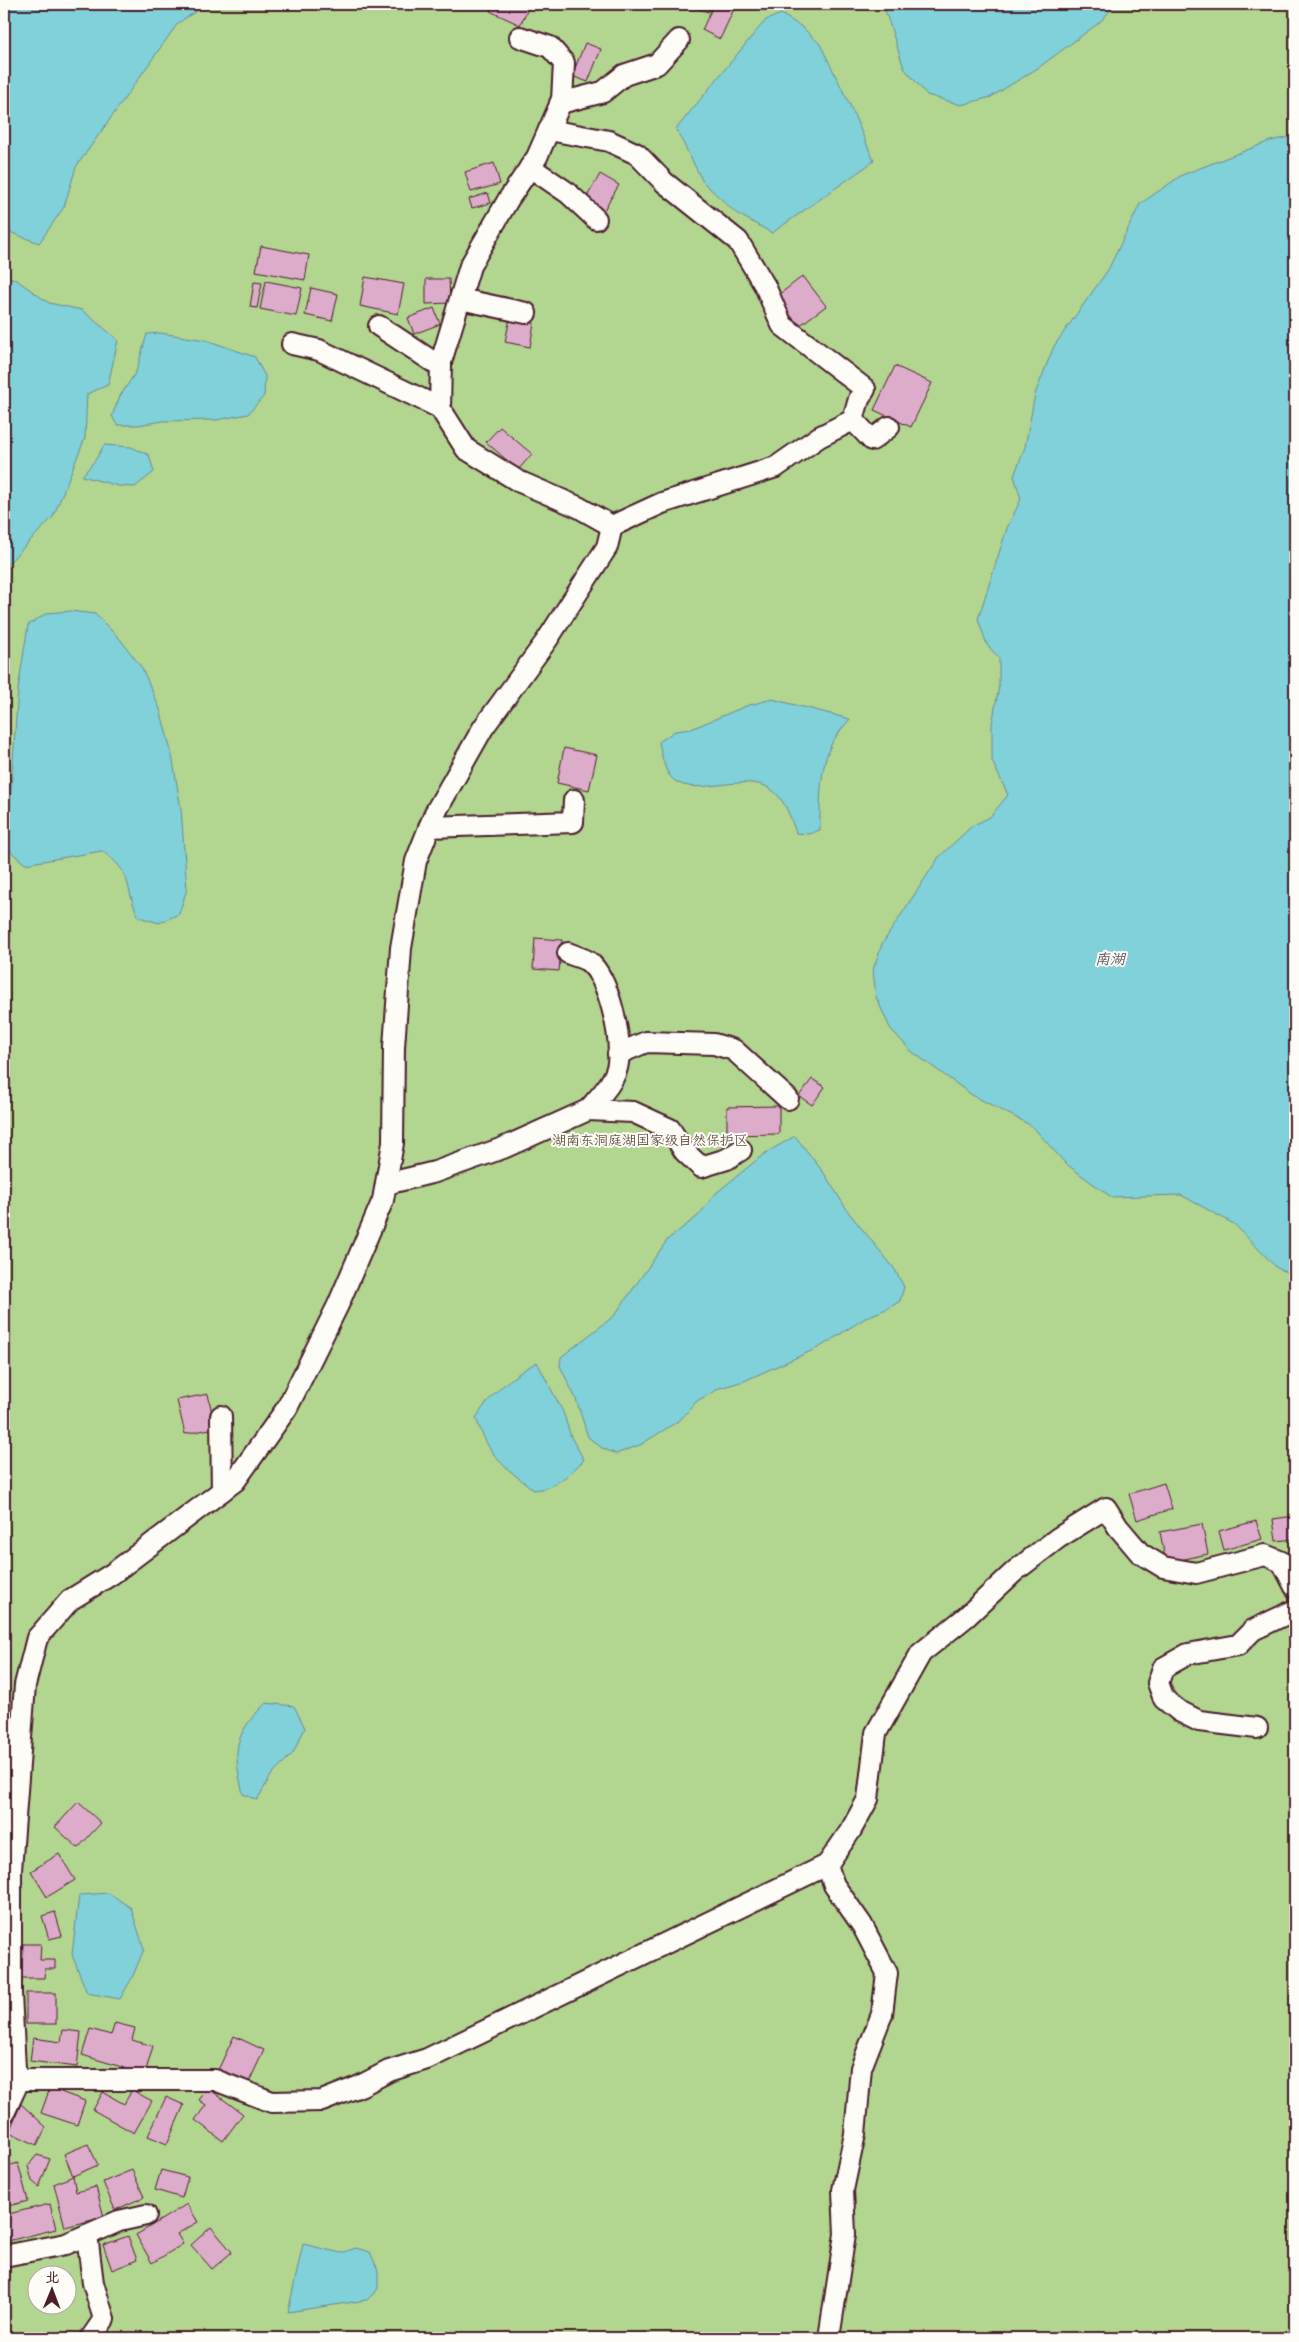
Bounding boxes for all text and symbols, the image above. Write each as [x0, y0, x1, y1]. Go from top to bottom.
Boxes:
water label: 南湖 [1095, 948, 1127, 969]
park label: 湖南东洞庭湖国家级自然保护区 [552, 1130, 748, 1149]
north arrow [28, 2264, 78, 2314]
text: 北 [45, 2267, 59, 2286]

